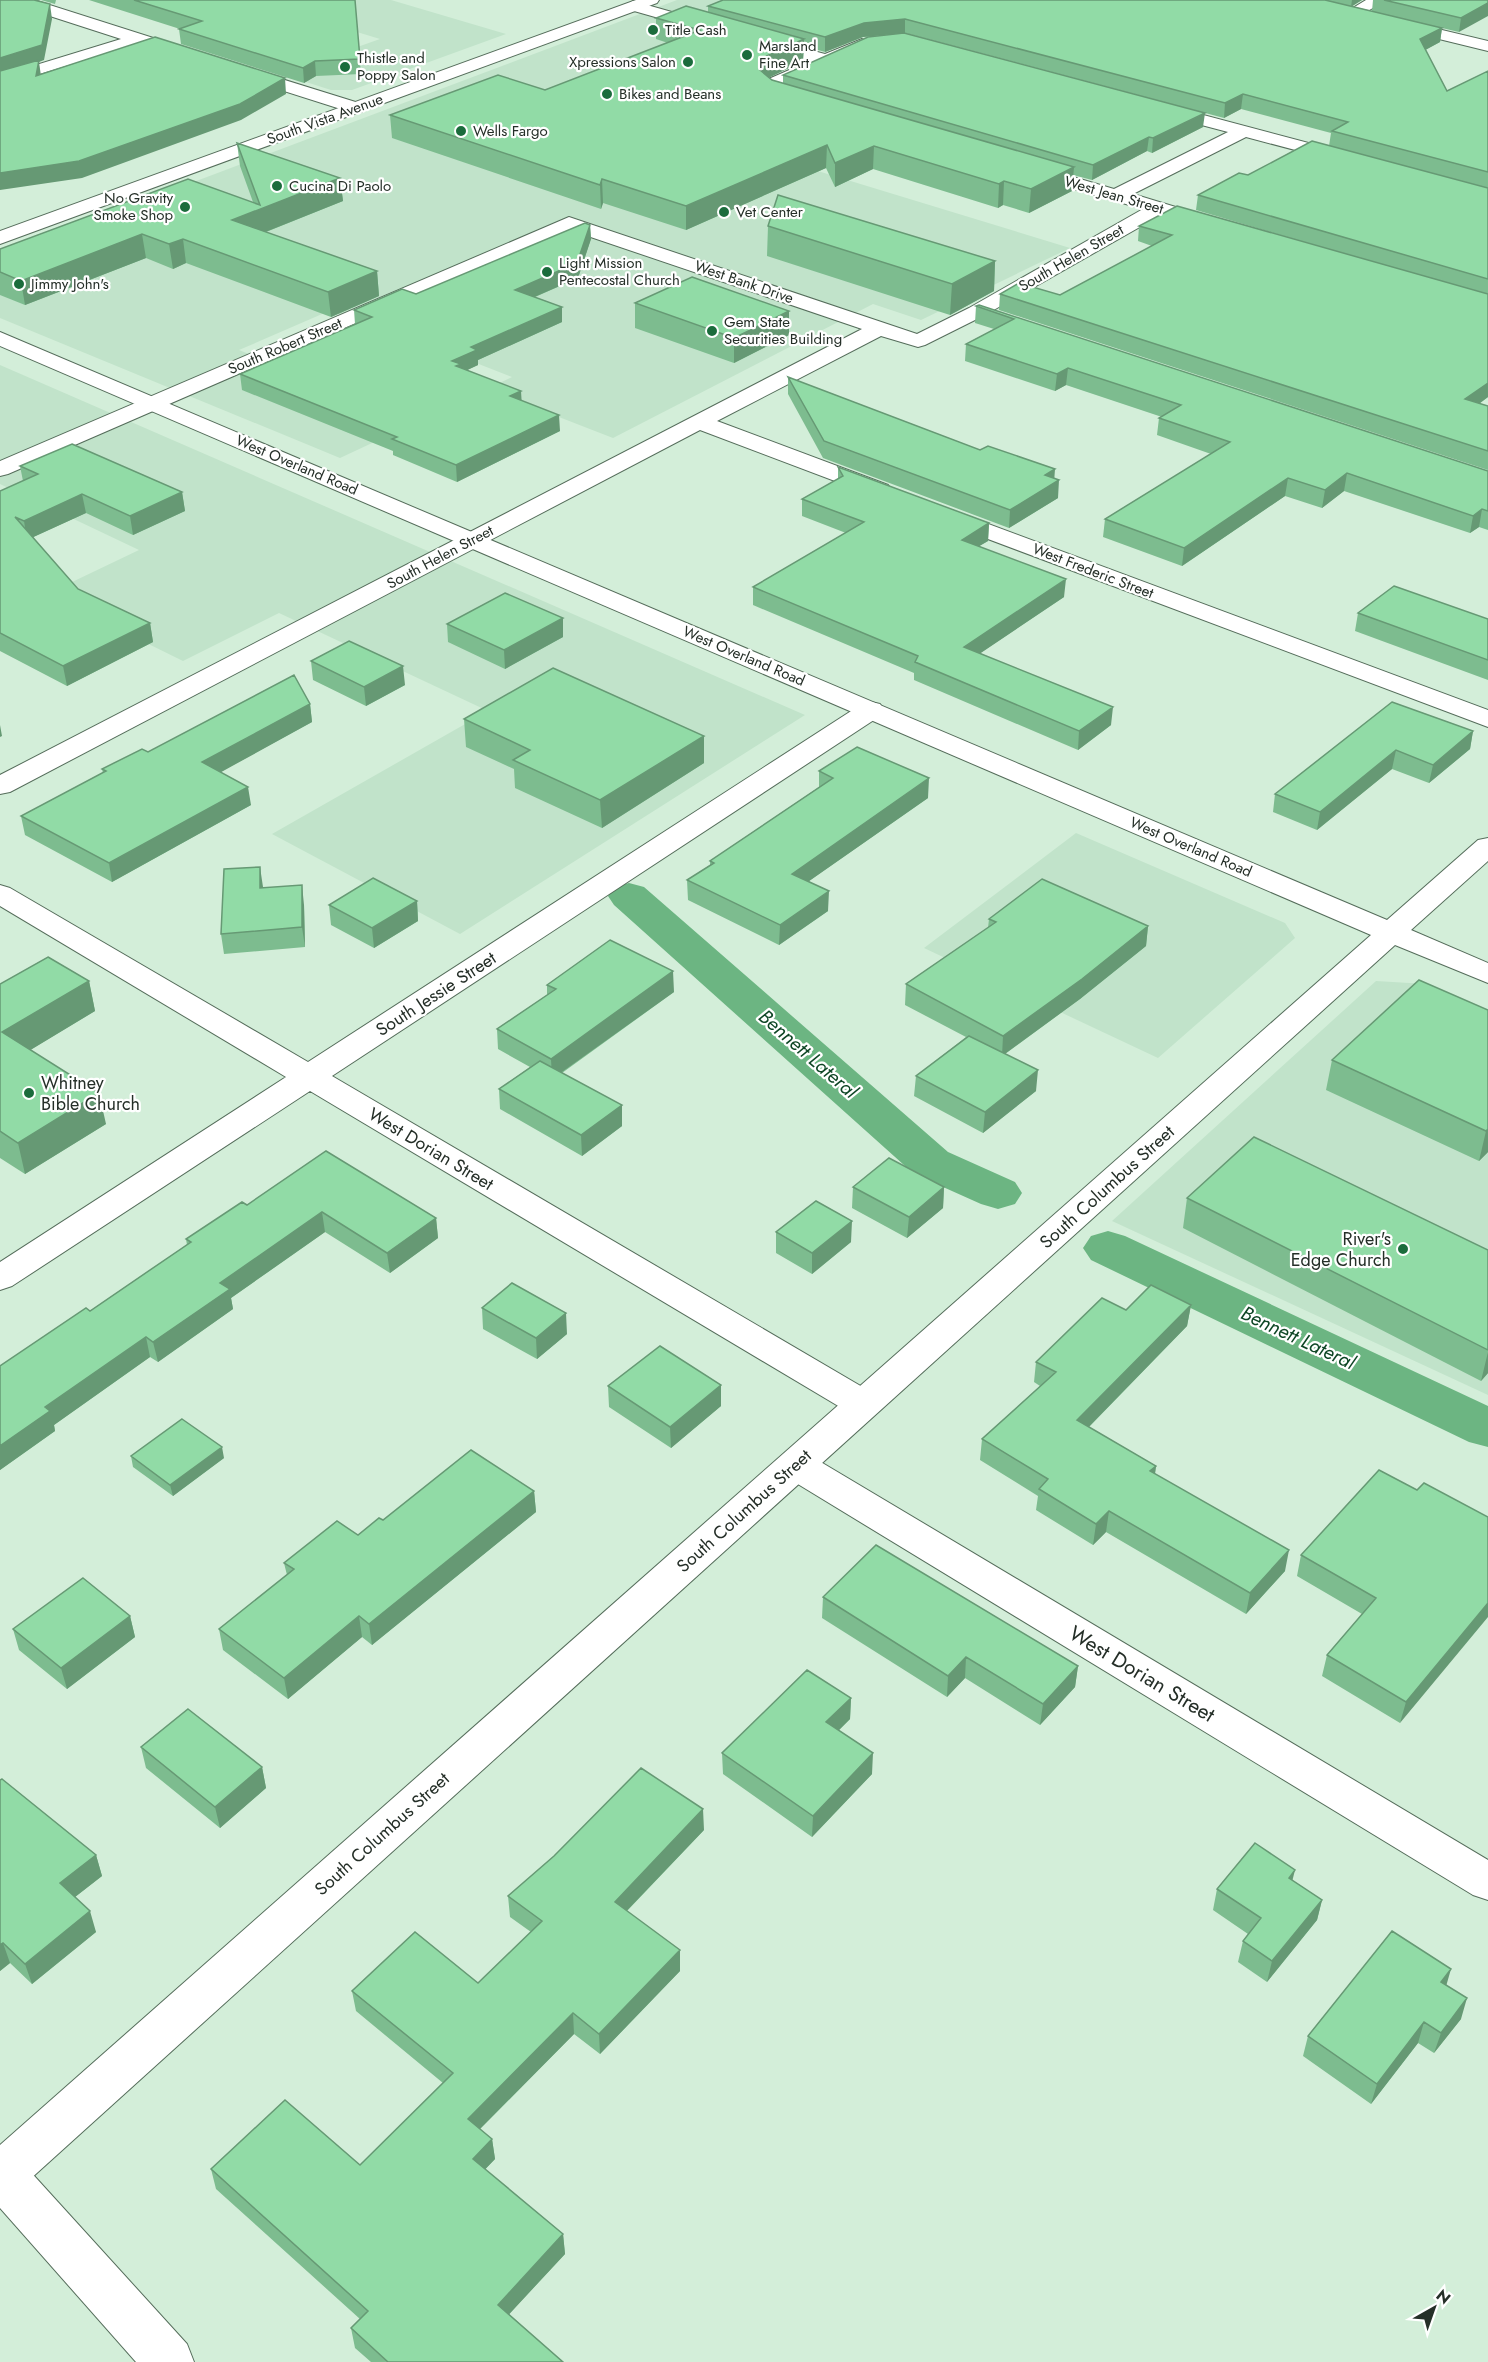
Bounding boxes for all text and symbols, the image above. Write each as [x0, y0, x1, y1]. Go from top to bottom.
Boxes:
place label: Title Cash [665, 19, 727, 41]
marker: Title Cash [646, 23, 660, 37]
place label: Marsland Fine Art [759, 35, 817, 74]
place label: Thistle and Poppy Salon [357, 47, 436, 86]
marker: Marsland Fine Art [740, 48, 754, 62]
place label: Xpressions Salon [569, 51, 676, 73]
marker: Xpressions Salon [681, 55, 695, 69]
marker: Thistle and Poppy Salon [338, 60, 352, 74]
place label: Bikes and Beans [619, 83, 721, 105]
marker: Bikes and Beans [600, 87, 614, 101]
street label: South Vista Avenue [264, 88, 386, 150]
place label: Wells Fargo [473, 120, 548, 142]
marker: Wells Fargo [454, 124, 468, 138]
street label: West Jean Street [1062, 170, 1167, 220]
place label: Cucina Di Paolo [289, 175, 391, 197]
marker: Cucina Di Paolo [270, 179, 284, 193]
place label: No Gravity Smoke Shop [93, 187, 173, 226]
marker: No Gravity Smoke Shop [178, 200, 192, 214]
place label: Vet Center [736, 201, 804, 223]
marker: Vet Center [717, 205, 731, 219]
street label: South Helen Street [1014, 219, 1128, 297]
place label: Light Mission Pentecostal Church [559, 252, 680, 291]
street label: West Bank Drive [692, 255, 797, 309]
marker: Light Mission Pentecostal Church [540, 265, 554, 279]
place label: Jimmy John's [29, 273, 109, 295]
marker: Jimmy John's [12, 277, 26, 291]
place label: Gem State Securities Building [724, 311, 842, 350]
street label: South Robert Street [224, 312, 346, 380]
marker: Gem State Securities Building [705, 324, 719, 338]
street label: West Overland Road [233, 429, 361, 501]
street label: South Helen Street [383, 519, 498, 594]
street label: West Frederic Street [1029, 538, 1157, 604]
street label: West Overland Road [680, 620, 808, 692]
street label: West Overland Road [1127, 811, 1255, 883]
street label: South Jessie Street [371, 945, 502, 1043]
water label: Bennett Lateral [752, 1003, 865, 1106]
place label: Whitney Bible Church [41, 1070, 140, 1117]
marker: Whitney Bible Church [22, 1086, 36, 1100]
street label: West Dorian Street [363, 1101, 499, 1197]
street label: South Columbus Street [1034, 1119, 1181, 1255]
place label: River's Edge Church [1291, 1226, 1391, 1273]
marker: River's Edge Church [1396, 1242, 1410, 1256]
water label: Bennett Lateral [1236, 1299, 1361, 1378]
street label: South Columbus Street [671, 1443, 818, 1579]
street label: West Dorian Street [1063, 1618, 1221, 1730]
street label: South Columbus Street [309, 1766, 456, 1902]
north arrow [1404, 2278, 1464, 2338]
text: N [1431, 2284, 1456, 2310]

